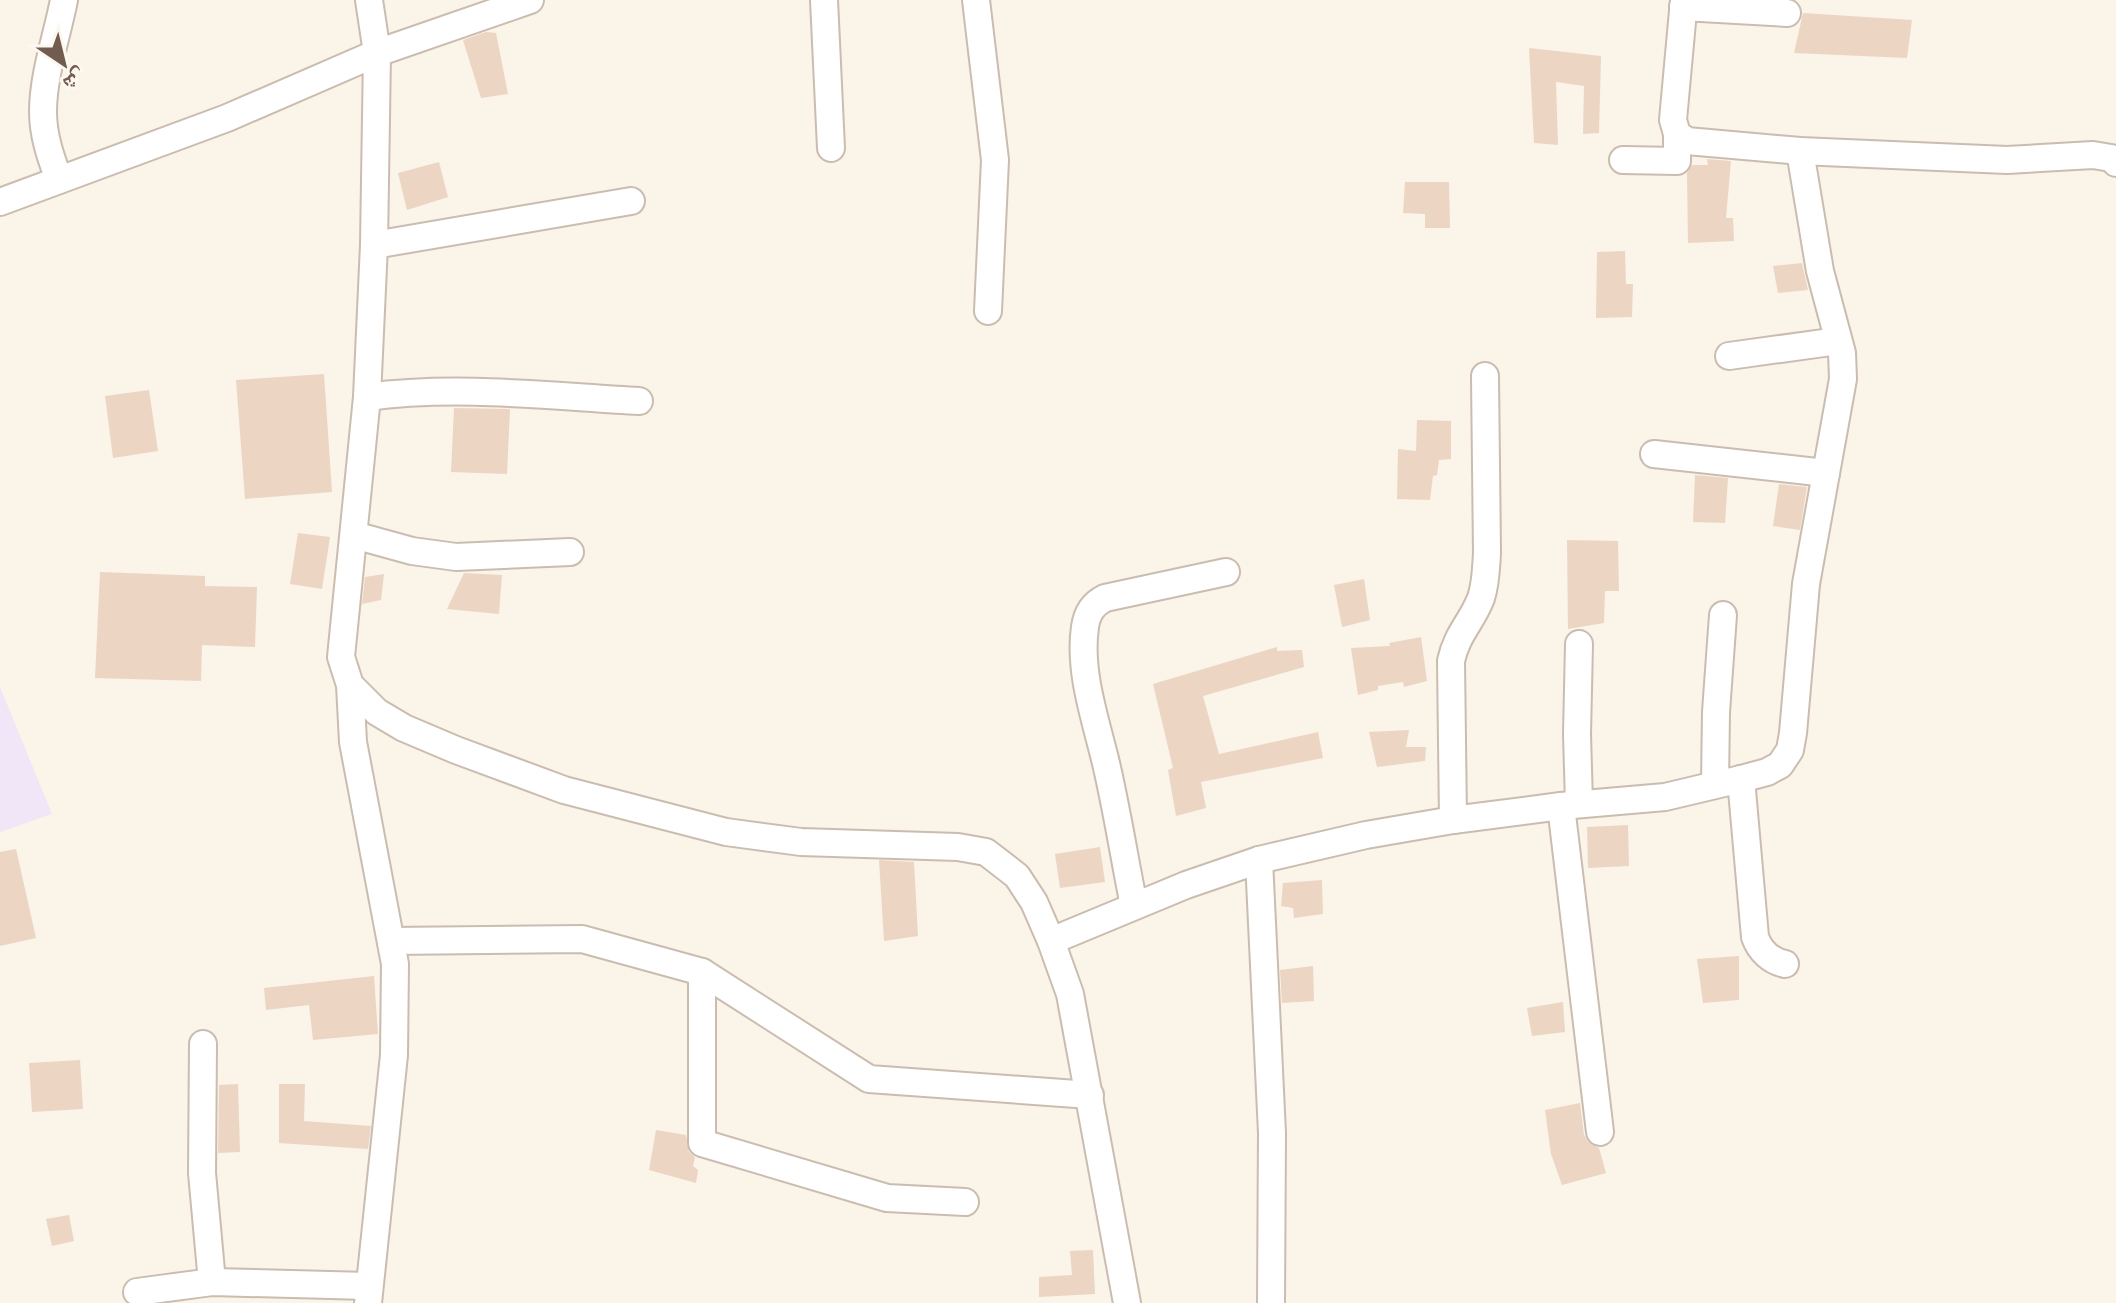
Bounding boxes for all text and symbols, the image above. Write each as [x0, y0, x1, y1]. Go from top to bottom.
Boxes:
north arrow [24, 24, 104, 104]
text: ش [58, 62, 92, 98]

